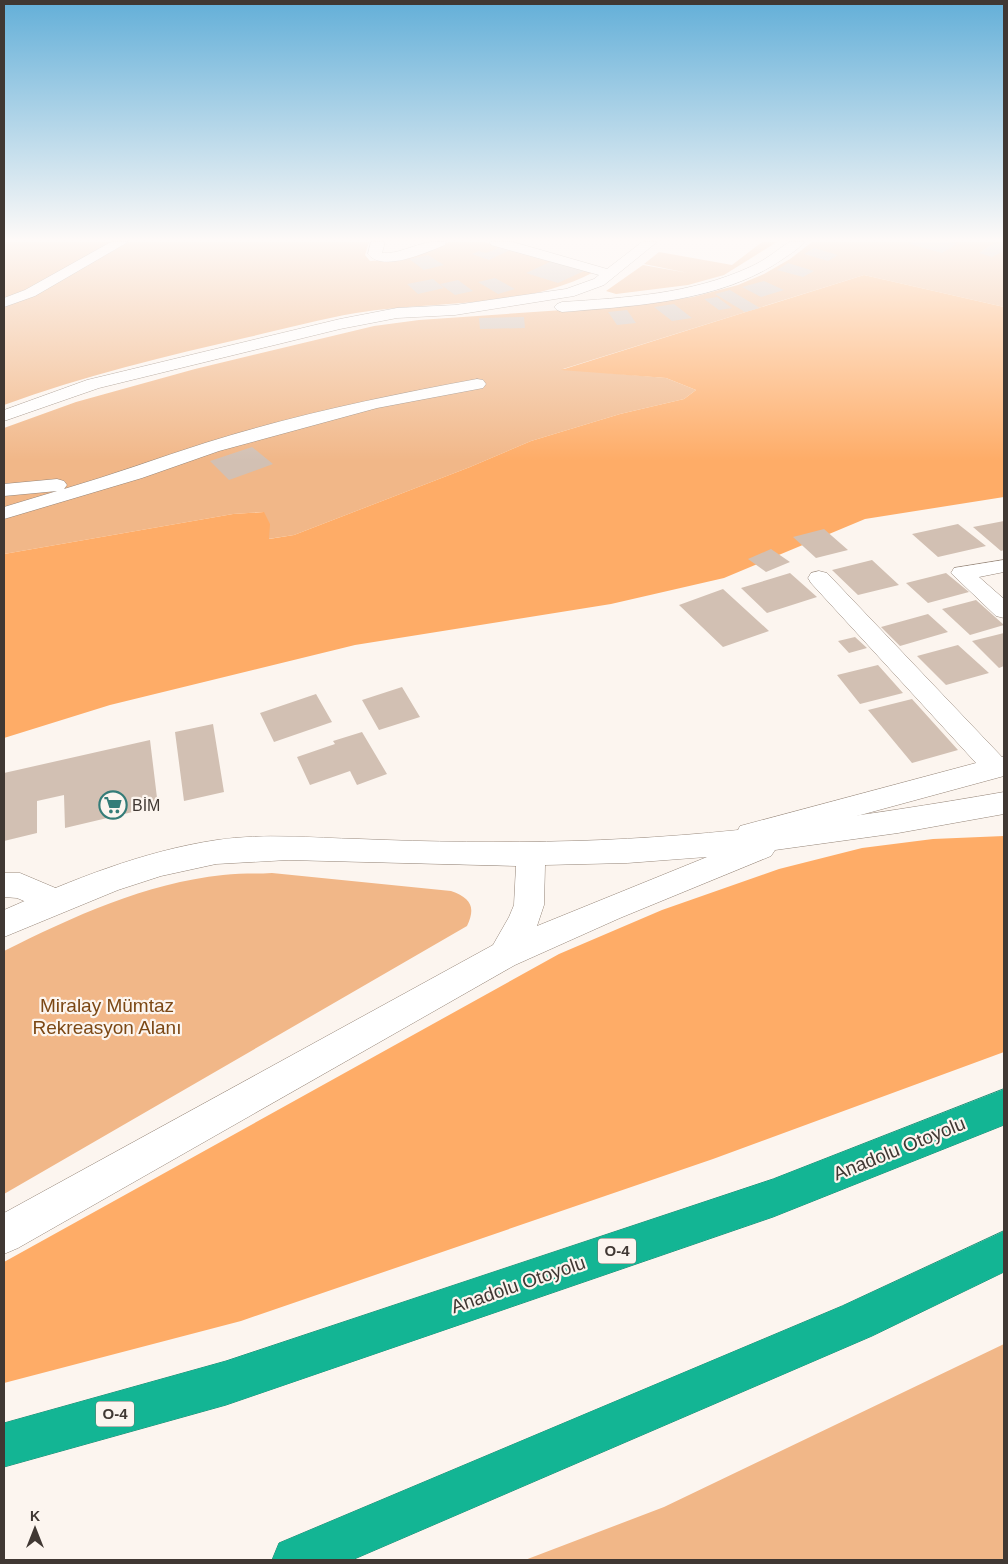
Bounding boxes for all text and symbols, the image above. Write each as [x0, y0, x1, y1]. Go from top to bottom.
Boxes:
supermarket icon: BİM [98, 790, 128, 820]
place label: BİM [132, 796, 160, 814]
park label: Miralay Mümtaz Rekreasyon Alanı [33, 995, 181, 1038]
street label: Anadolu Otoyolu [830, 1112, 968, 1185]
road number: O-4 [598, 1238, 636, 1264]
street label: Anadolu Otoyolu [448, 1252, 588, 1317]
road number: O-4 [96, 1402, 134, 1426]
north arrow [10, 1504, 60, 1554]
text: K [30, 1508, 40, 1524]

